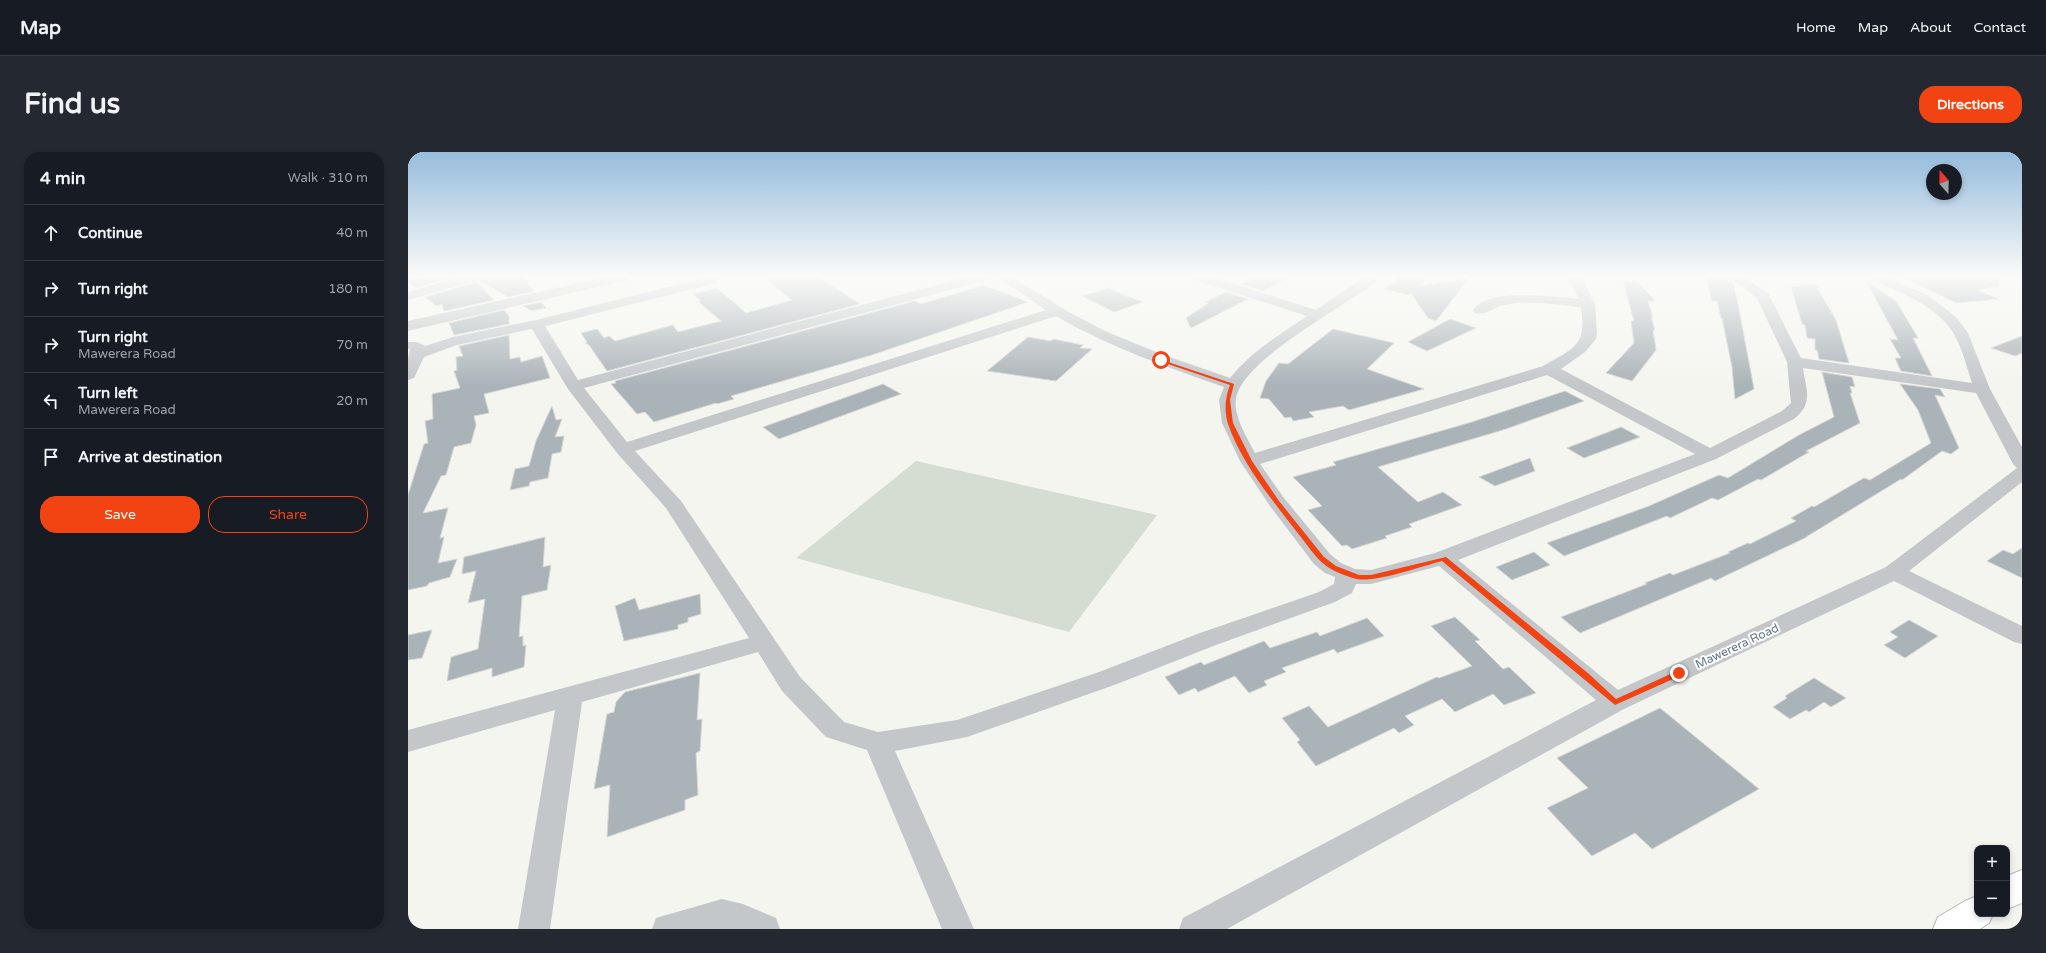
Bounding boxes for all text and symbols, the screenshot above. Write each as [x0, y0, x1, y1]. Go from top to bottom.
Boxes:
text: Map [20, 17, 61, 39]
text: Home [1796, 19, 1836, 36]
text: Map [1858, 19, 1888, 36]
text: About [1910, 19, 1952, 36]
text: Contact [1974, 19, 2026, 36]
button: Directions [1919, 86, 2022, 123]
text: Find us [24, 87, 120, 121]
north arrow [1926, 164, 1962, 200]
text: 4 min [40, 168, 85, 189]
text: Walk · 310 m [288, 170, 368, 186]
icon: ahead [40, 222, 62, 244]
text: Continue [78, 224, 142, 242]
text: 40 m [336, 225, 368, 241]
icon: right [40, 278, 62, 300]
text: Turn right [78, 280, 148, 298]
text: 180 m [328, 281, 368, 297]
text: Turn right [78, 328, 148, 346]
icon: right [40, 334, 62, 356]
text: 70 m [336, 337, 368, 353]
text: Mawerera Road [78, 346, 176, 362]
route start [1152, 351, 1170, 369]
text: Turn left [78, 384, 138, 402]
icon: left [40, 390, 62, 412]
text: 20 m [336, 393, 368, 409]
text: Mawerera Road [78, 402, 176, 418]
icon: arrive [40, 446, 62, 468]
text: Arrive at destination [78, 448, 222, 466]
button: Save [40, 496, 200, 533]
button: Share [208, 496, 368, 533]
street label: Mawerera Road [1693, 621, 1781, 671]
route end [1670, 664, 1688, 682]
map controls [1974, 845, 2010, 917]
button: + [1974, 845, 2010, 881]
button: − [1974, 881, 2010, 917]

